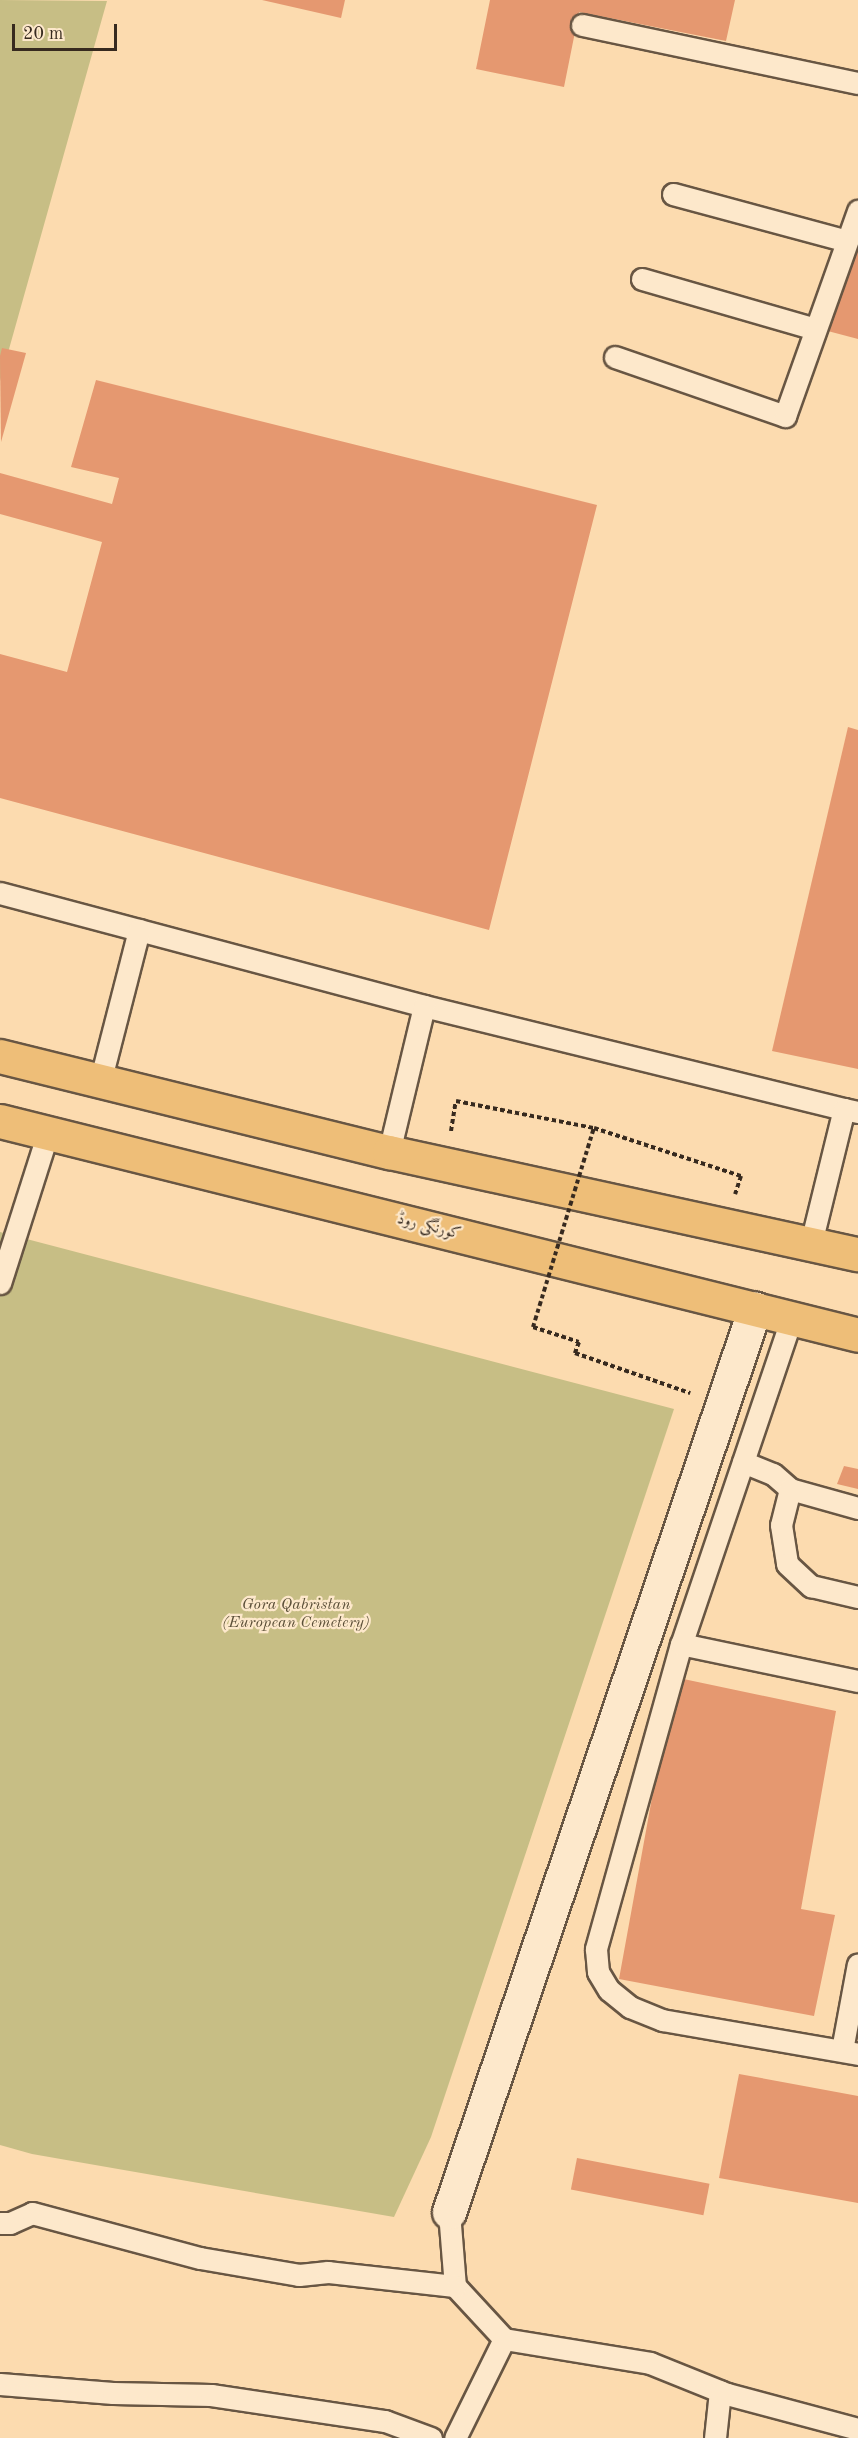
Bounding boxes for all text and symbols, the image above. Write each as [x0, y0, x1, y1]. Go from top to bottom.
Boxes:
scale bar [15, 12, 120, 50]
text: 20 m [23, 25, 63, 43]
street label: کورنگی روڈ [395, 1210, 463, 1244]
park label: Gora Qabristan (European Cemetery) [222, 1595, 370, 1633]

